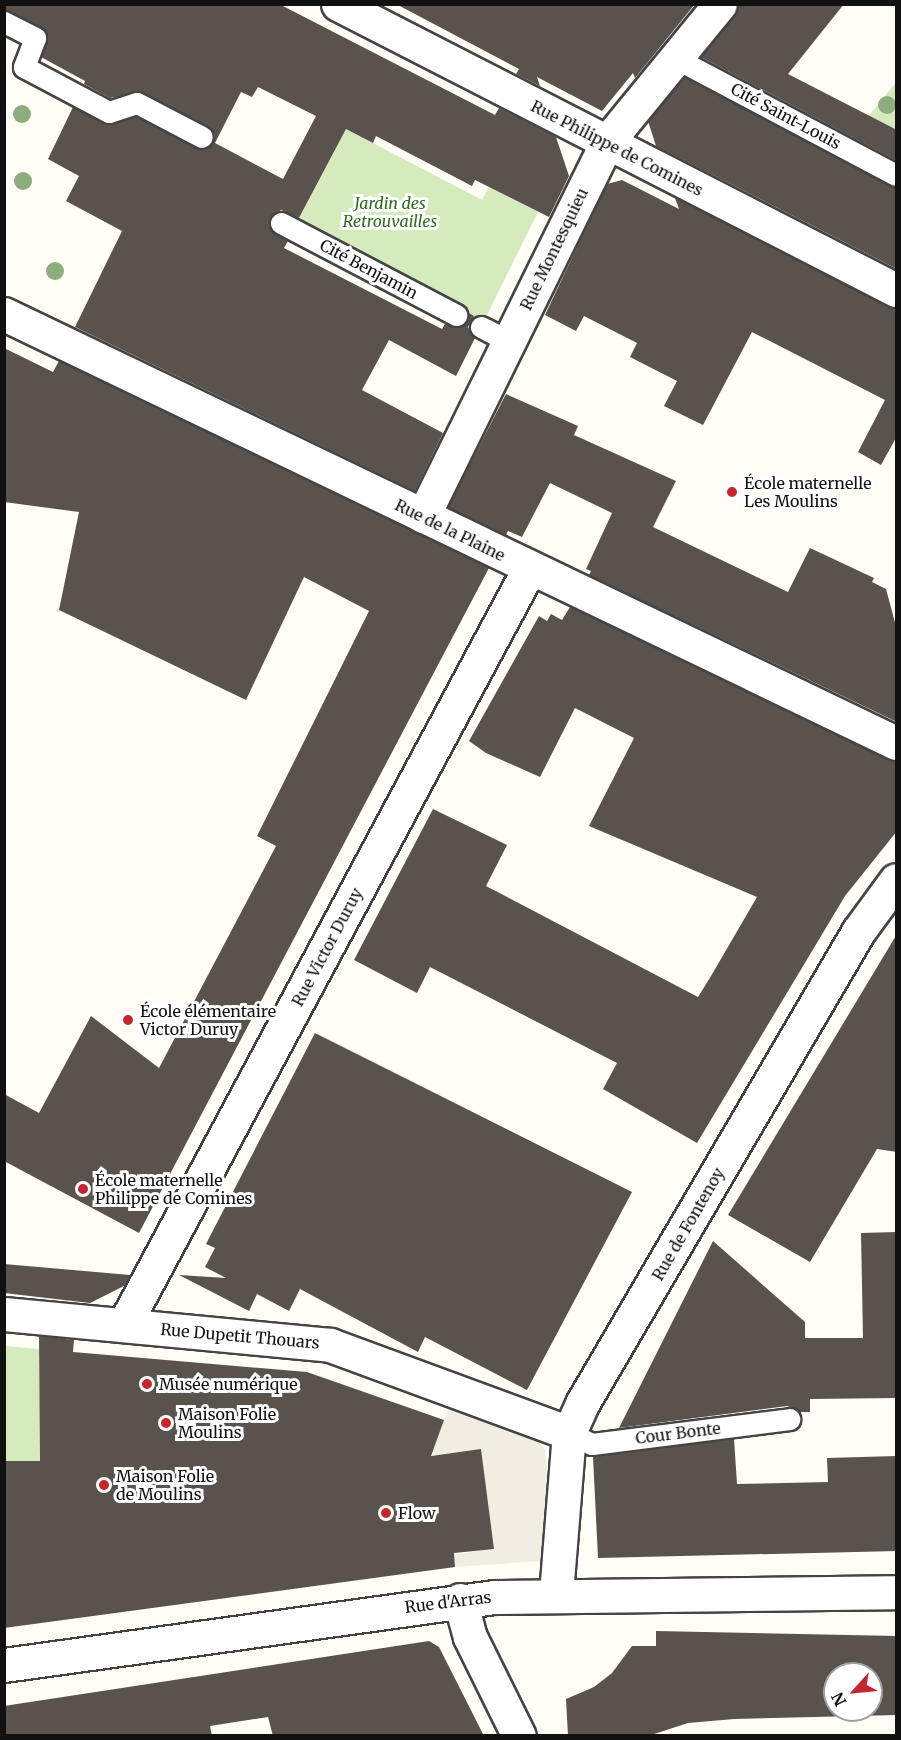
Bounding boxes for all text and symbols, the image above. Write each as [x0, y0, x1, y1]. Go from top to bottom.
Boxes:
street label: Cité Saint-Louis [728, 79, 844, 153]
street label: Rue Philippe de Comines [528, 96, 706, 200]
street label: Rue Montesquieu [516, 185, 592, 313]
park label: Jardin des Retrouvailles [343, 193, 437, 231]
street label: Cité Benjamin [317, 235, 421, 303]
place label: École maternelle Les Moulins [744, 473, 872, 511]
marker: École maternelle Les Moulins [725, 485, 739, 499]
street label: Rue de la Plaine [392, 495, 508, 565]
street label: Rue Victor Duruy [288, 884, 366, 1010]
place label: École élémentaire Victor Duruy [140, 1001, 276, 1039]
marker: École élémentaire Victor Duruy [121, 1013, 135, 1027]
street label: Rue de Fontenoy [648, 1164, 728, 1284]
place label: École maternelle Philippe de Comines [95, 1170, 252, 1208]
marker: École maternelle Philippe de Comines [76, 1182, 90, 1196]
street label: Rue Dupetit Thouars [160, 1319, 320, 1353]
place label: Musée numérique [159, 1374, 298, 1394]
marker: Musée numérique [140, 1377, 154, 1391]
place label: Maison Folie Moulins [178, 1404, 276, 1442]
marker: Maison Folie Moulins [159, 1416, 173, 1430]
street label: Cour Bonte [634, 1418, 722, 1448]
place label: Maison Folie de Moulins [116, 1466, 214, 1504]
marker: Maison Folie de Moulins [97, 1478, 111, 1492]
place label: Flow [398, 1503, 436, 1523]
marker: Flow [379, 1506, 393, 1520]
street label: Rue d'Arras [404, 1587, 492, 1617]
north arrow [823, 1662, 883, 1722]
text: N [827, 1689, 851, 1709]

